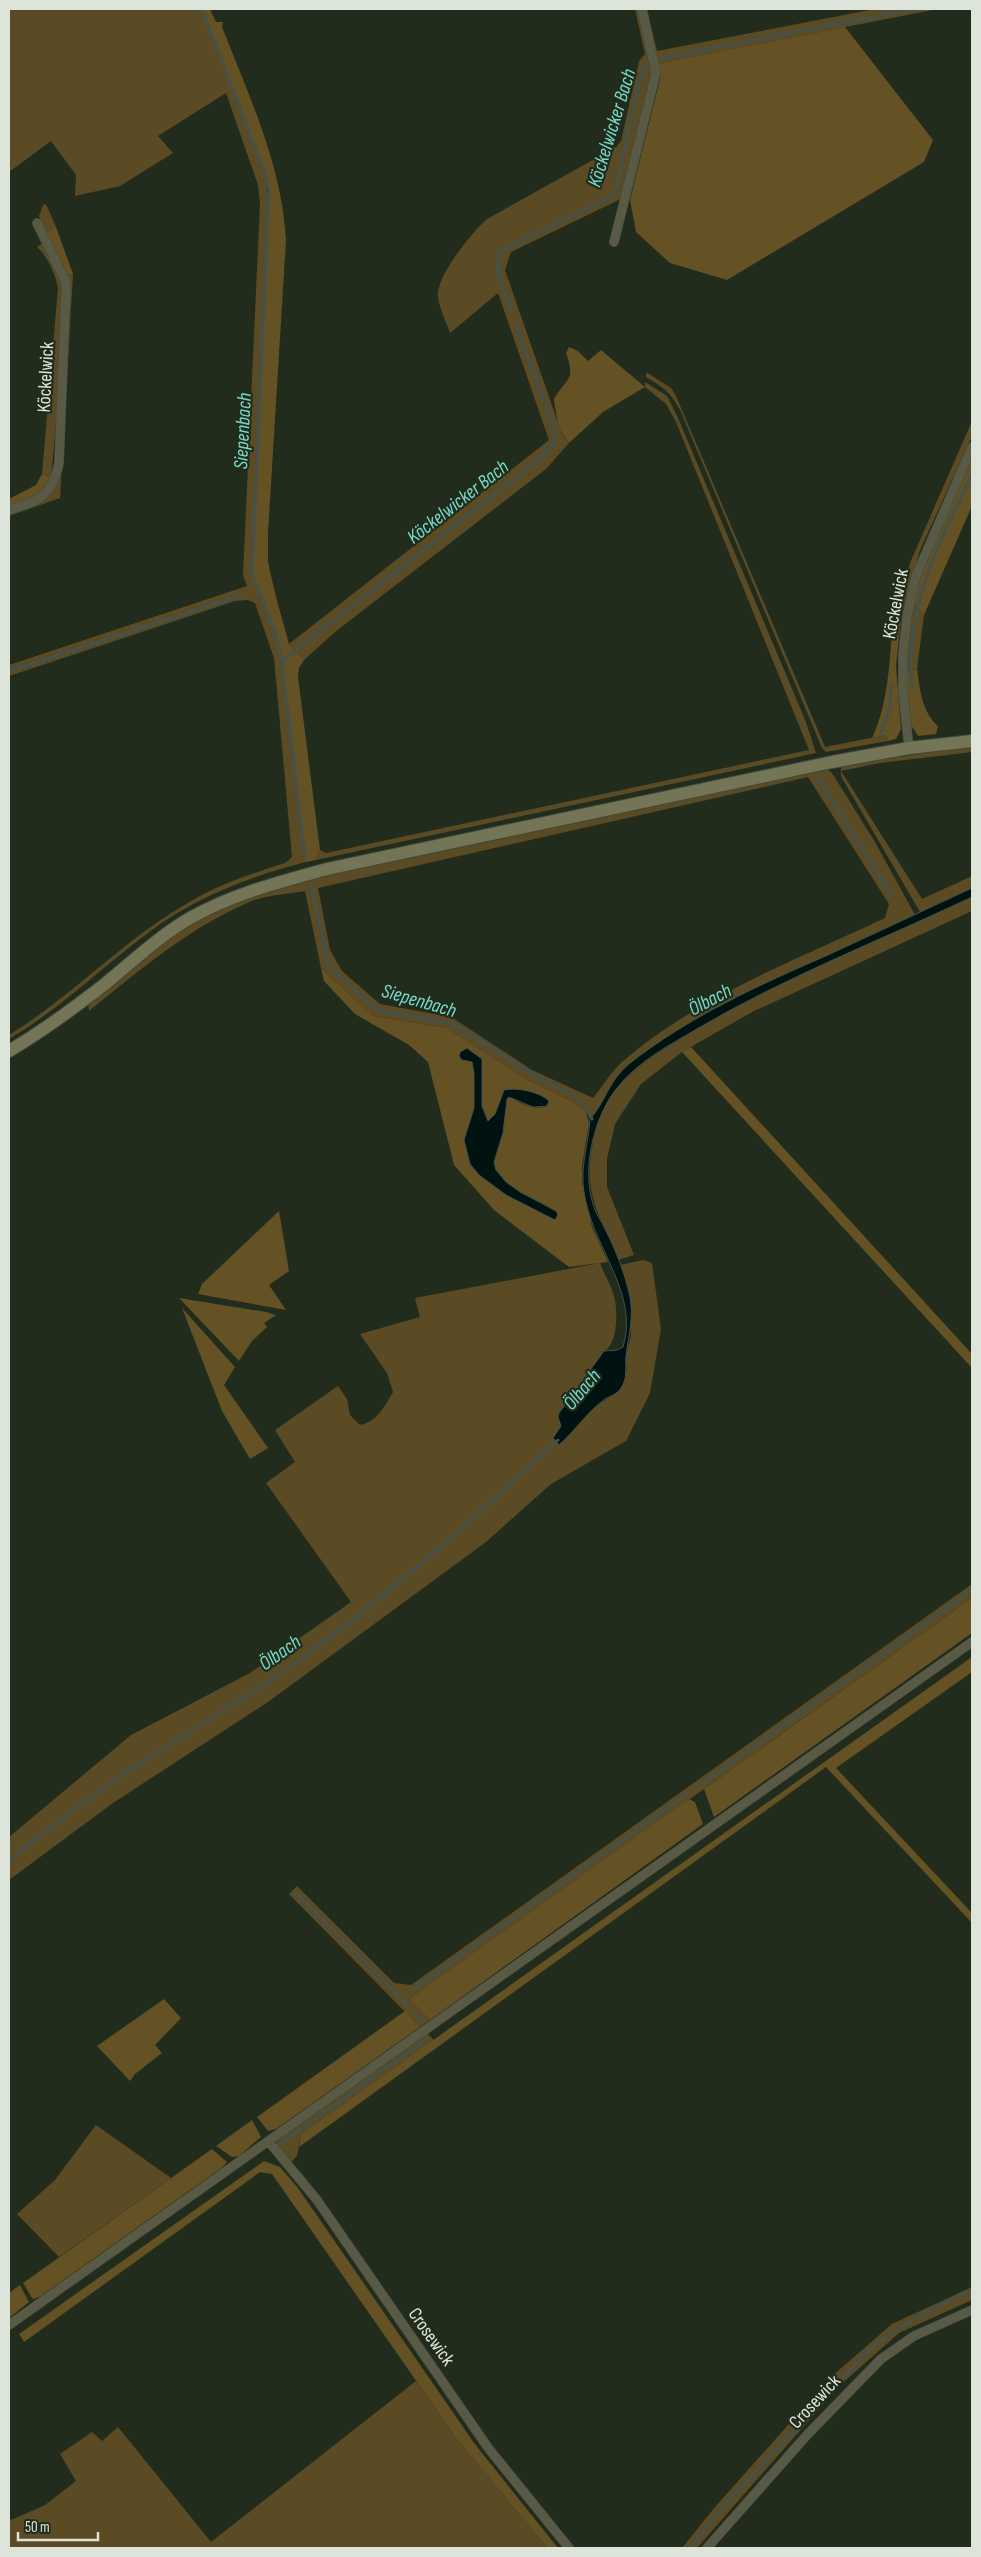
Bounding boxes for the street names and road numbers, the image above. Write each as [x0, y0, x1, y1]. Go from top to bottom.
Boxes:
street label: Köckelwick [33, 340, 59, 413]
street label: Köckelwick [878, 566, 914, 641]
street label: Crosewick [403, 2304, 460, 2371]
street label: Crosewick [784, 2370, 846, 2434]

